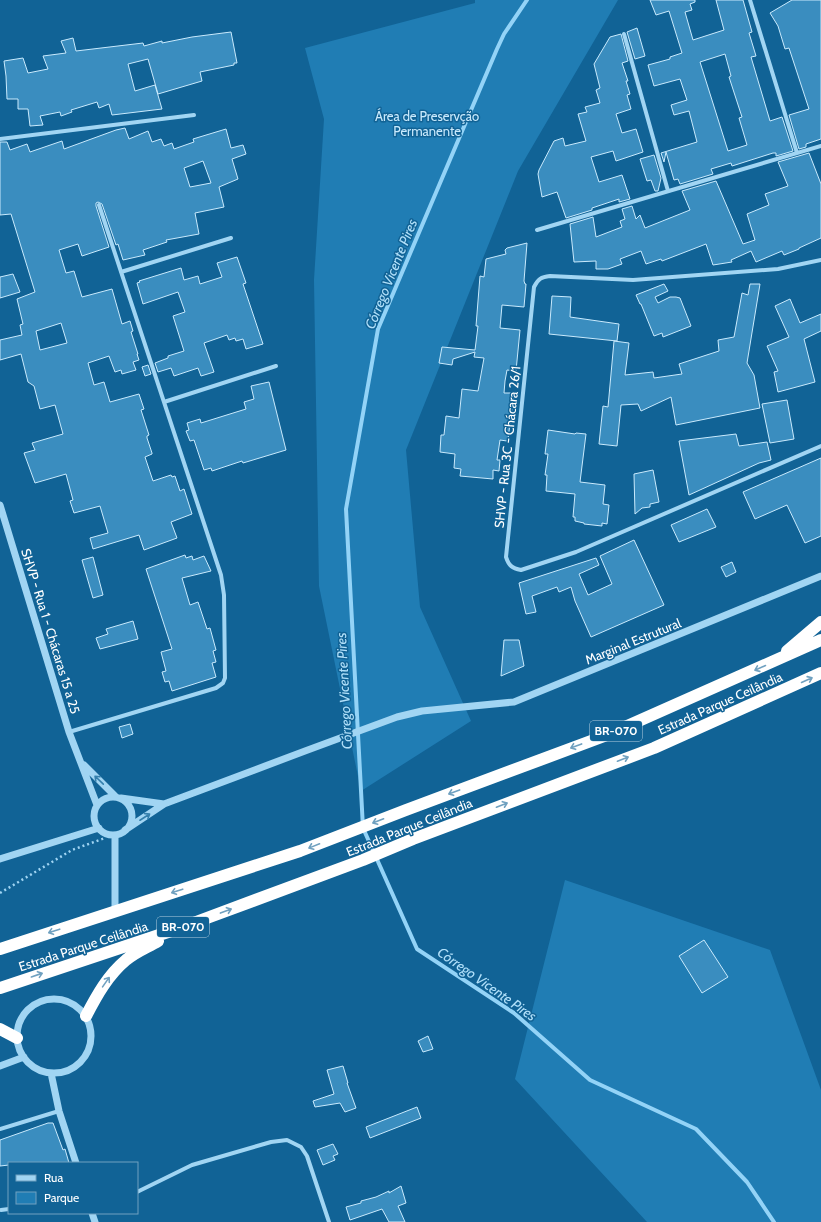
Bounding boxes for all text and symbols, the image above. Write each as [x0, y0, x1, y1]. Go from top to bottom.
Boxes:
park label: Área de Preservção Permanente [375, 107, 479, 139]
water label: Córrego Vicente Pires [361, 216, 421, 332]
street label: SHVP - Rua 3C - Chácara 26/1 [491, 365, 523, 529]
street label: SHVP - Rua 1 - Chácaras 15 a 25 [18, 546, 84, 716]
street label: Marginal Estrutural [583, 614, 683, 668]
water label: Córrego Vicente Pires [332, 632, 356, 750]
one-way arrow [754, 664, 766, 672]
street label: Estrada Parque Ceilândia [655, 668, 785, 738]
one-way arrow [800, 676, 812, 683]
road number: BR-070 [590, 721, 642, 741]
one-way arrow [570, 743, 582, 751]
one-way arrow [617, 755, 629, 763]
one-way arrow [94, 775, 104, 785]
one-way arrow [449, 788, 461, 796]
street label: Estrada Parque Ceilândia [344, 794, 475, 860]
one-way arrow [495, 801, 507, 809]
one-way arrow [139, 813, 150, 821]
one-way arrow [372, 817, 384, 825]
one-way arrow [308, 843, 320, 850]
one-way arrow [171, 888, 184, 895]
one-way arrow [220, 906, 232, 914]
street label: Estrada Parque Ceilândia [17, 917, 150, 974]
road number: BR-070 [157, 917, 209, 937]
one-way arrow [48, 928, 60, 936]
water label: Córrego Vicente Pires [434, 943, 540, 1025]
one-way arrow [31, 971, 43, 979]
one-way arrow [102, 977, 110, 988]
legend [8, 1162, 138, 1214]
text: Rua [44, 1170, 63, 1185]
text: Parque [44, 1190, 79, 1205]

